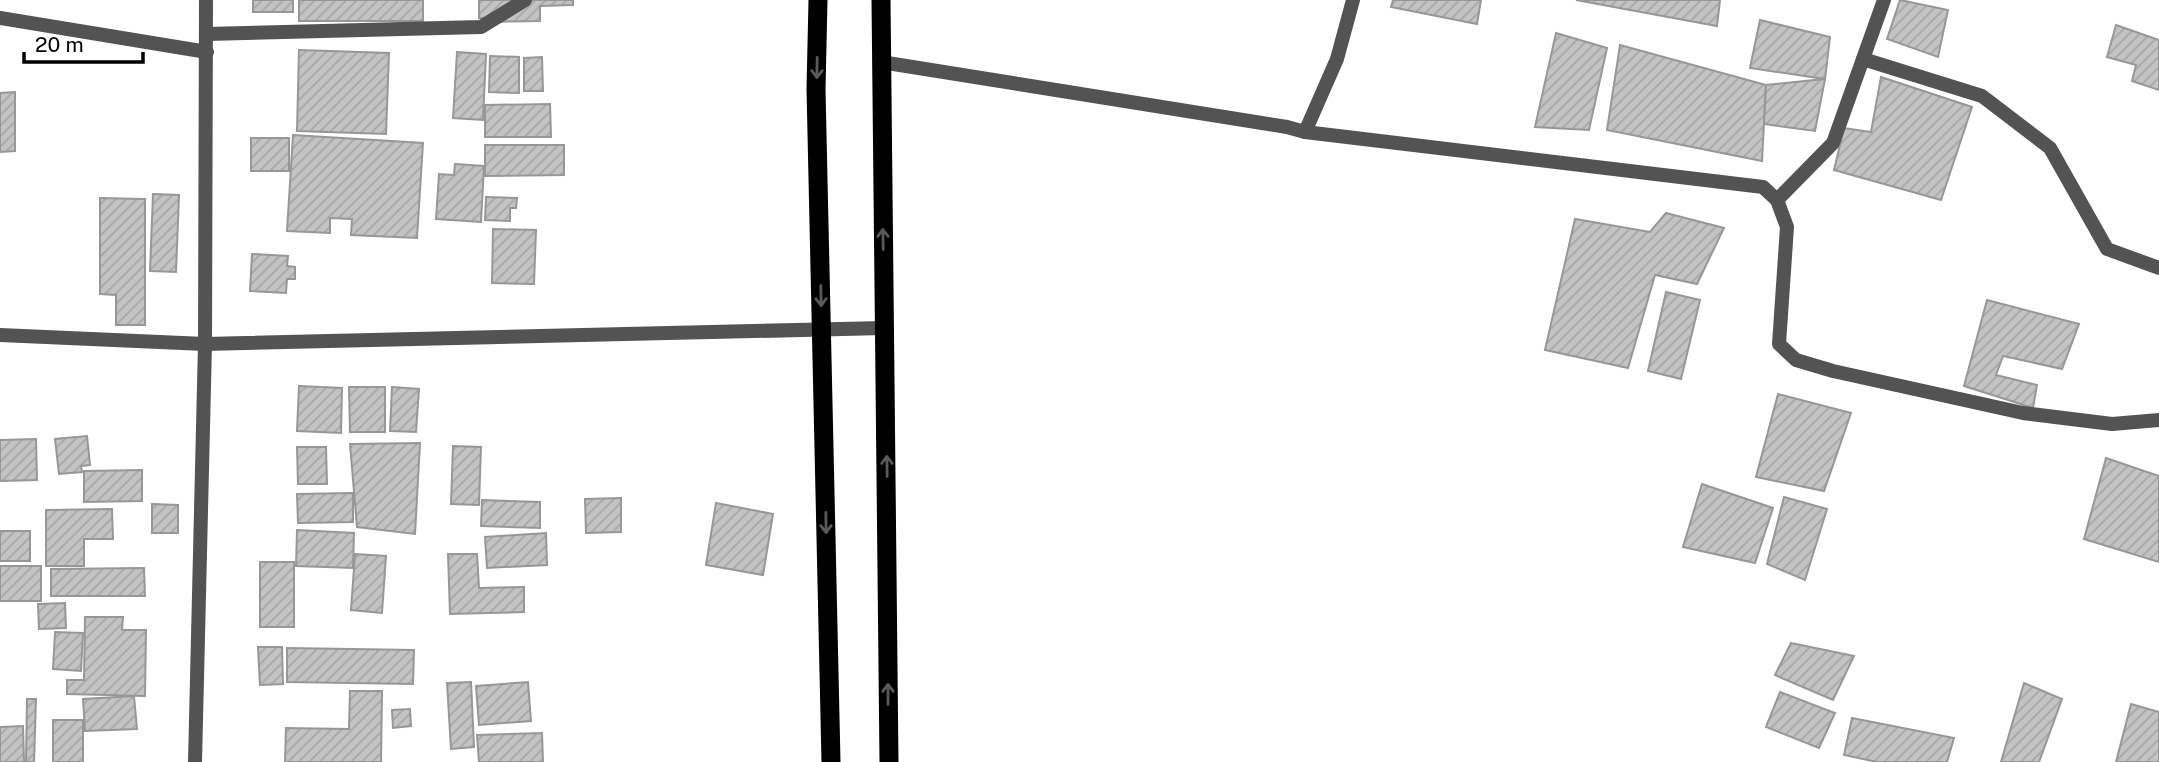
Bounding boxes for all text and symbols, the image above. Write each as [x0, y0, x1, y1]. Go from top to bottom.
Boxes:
scale bar [24, 21, 144, 65]
text: 20 m [35, 32, 84, 57]
one-way arrow [810, 56, 823, 79]
one-way arrow [876, 228, 889, 251]
one-way arrow [814, 284, 827, 307]
one-way arrow [880, 455, 893, 478]
one-way arrow [819, 511, 832, 534]
one-way arrow [882, 683, 895, 706]

